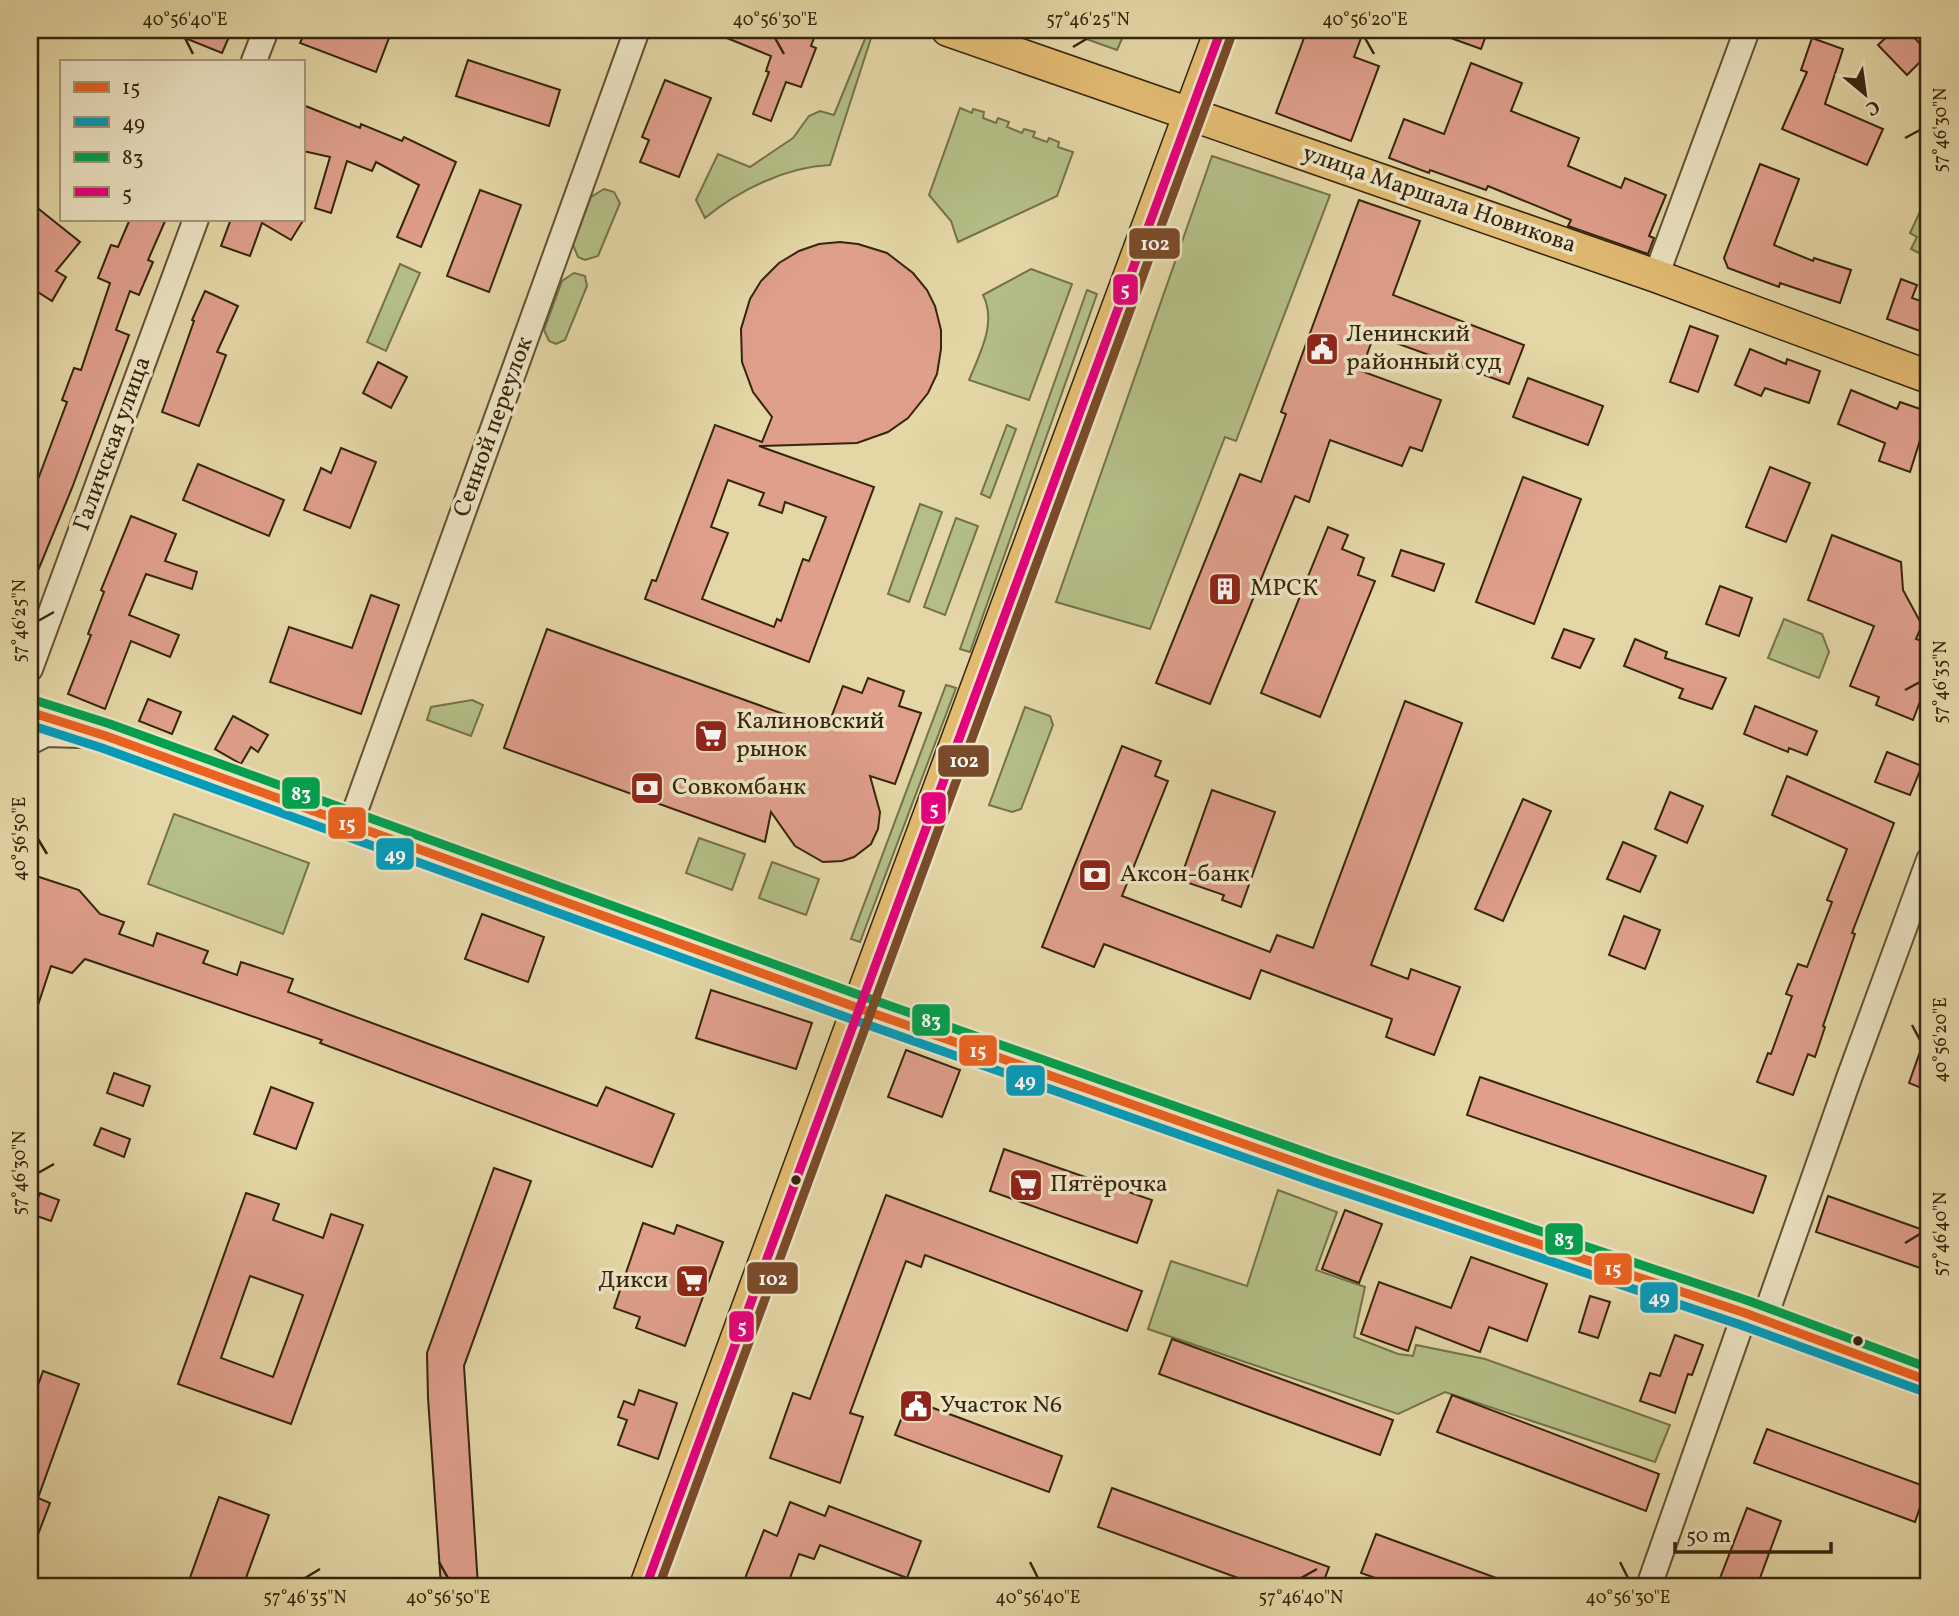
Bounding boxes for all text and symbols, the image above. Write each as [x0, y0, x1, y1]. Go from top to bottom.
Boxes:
text: 40°56'40"E [142, 8, 228, 33]
text: 40°56'30"E [732, 8, 818, 33]
text: 57°46'25"N [1046, 8, 1130, 33]
text: 40°56'20"E [1322, 8, 1408, 33]
legend [60, 60, 304, 220]
north arrow [1829, 60, 1899, 130]
text: 15 [122, 74, 140, 103]
text: 57°46'30"N [1929, 88, 1954, 172]
text: С [1861, 93, 1884, 121]
text: 49 [122, 110, 145, 139]
street label: улица Маршала Новикова [1297, 137, 1581, 263]
text: 83 [122, 144, 143, 173]
text: 5 [122, 180, 132, 209]
line badge: 102 [1128, 227, 1181, 260]
text: 102 [1140, 232, 1170, 258]
line badge: 5 [1112, 273, 1139, 306]
text: 5 [1120, 278, 1130, 304]
place label: Ленинский районный суд [1346, 318, 1502, 380]
public building icon: Ленинский районный суд [1303, 330, 1341, 368]
street label: Сенной переулок [446, 332, 542, 522]
street label: Галичская улица [66, 352, 160, 536]
building icon: МРСК [1206, 570, 1244, 608]
place label: МРСК [1250, 572, 1318, 606]
text: 57°46'25"N [8, 579, 33, 663]
text: 57°46'35"N [1929, 640, 1954, 724]
place label: Калиновский рынок [736, 705, 884, 767]
supermarket icon: Калиновский рынок [692, 717, 730, 755]
line badge: 102 [937, 744, 990, 778]
text: 102 [949, 749, 979, 775]
bank icon: Совкомбанк [628, 769, 666, 807]
place label: Совкомбанк [672, 771, 806, 805]
line badge: 83 [281, 776, 321, 810]
text: 83 [291, 782, 311, 808]
line badge: 5 [920, 791, 947, 825]
text: 40°56'50"E [8, 796, 33, 881]
text: 5 [929, 797, 939, 823]
line badge: 15 [327, 806, 367, 840]
text: 15 [339, 812, 355, 838]
line badge: 49 [375, 837, 415, 871]
text: 49 [384, 843, 406, 869]
bank icon: Аксон-банк [1076, 856, 1114, 894]
place label: Аксон-банк [1120, 858, 1250, 892]
text: 40°56'20"E [1929, 997, 1954, 1083]
line badge: 83 [911, 1003, 951, 1037]
text: 83 [921, 1009, 941, 1035]
line badge: 15 [958, 1034, 998, 1067]
text: 15 [970, 1039, 986, 1065]
line badge: 49 [1005, 1064, 1046, 1097]
text: 49 [1014, 1069, 1036, 1095]
text: 57°46'30"N [8, 1131, 33, 1215]
supermarket icon: Пятёрочка [1007, 1166, 1045, 1204]
place label: Пятёрочка [1050, 1168, 1168, 1202]
unlabelled marker [789, 1173, 803, 1187]
text: 57°46'40"N [1929, 1192, 1954, 1276]
line badge: 83 [1544, 1222, 1584, 1256]
text: 83 [1554, 1228, 1574, 1254]
line badge: 15 [1593, 1252, 1633, 1286]
text: 15 [1605, 1257, 1621, 1283]
line badge: 102 [746, 1261, 799, 1295]
supermarket icon: Дикси [673, 1262, 711, 1300]
place label: Дикси [598, 1264, 668, 1298]
text: 102 [758, 1267, 788, 1293]
line badge: 49 [1639, 1281, 1679, 1314]
text: 49 [1648, 1286, 1670, 1312]
line badge: 5 [728, 1310, 755, 1343]
text: 5 [737, 1315, 747, 1341]
unlabelled marker [1851, 1334, 1865, 1348]
public building icon: Участок N6 [897, 1387, 935, 1425]
place label: Участок N6 [940, 1389, 1062, 1423]
scale bar [1675, 1511, 1831, 1555]
text: 50 m [1686, 1522, 1731, 1551]
text: 57°46'35"N [263, 1586, 347, 1611]
text: 40°56'50"E [406, 1586, 491, 1611]
text: 40°56'40"E [995, 1586, 1081, 1611]
text: 57°46'40"N [1259, 1586, 1343, 1611]
text: 40°56'30"E [1585, 1586, 1671, 1611]

